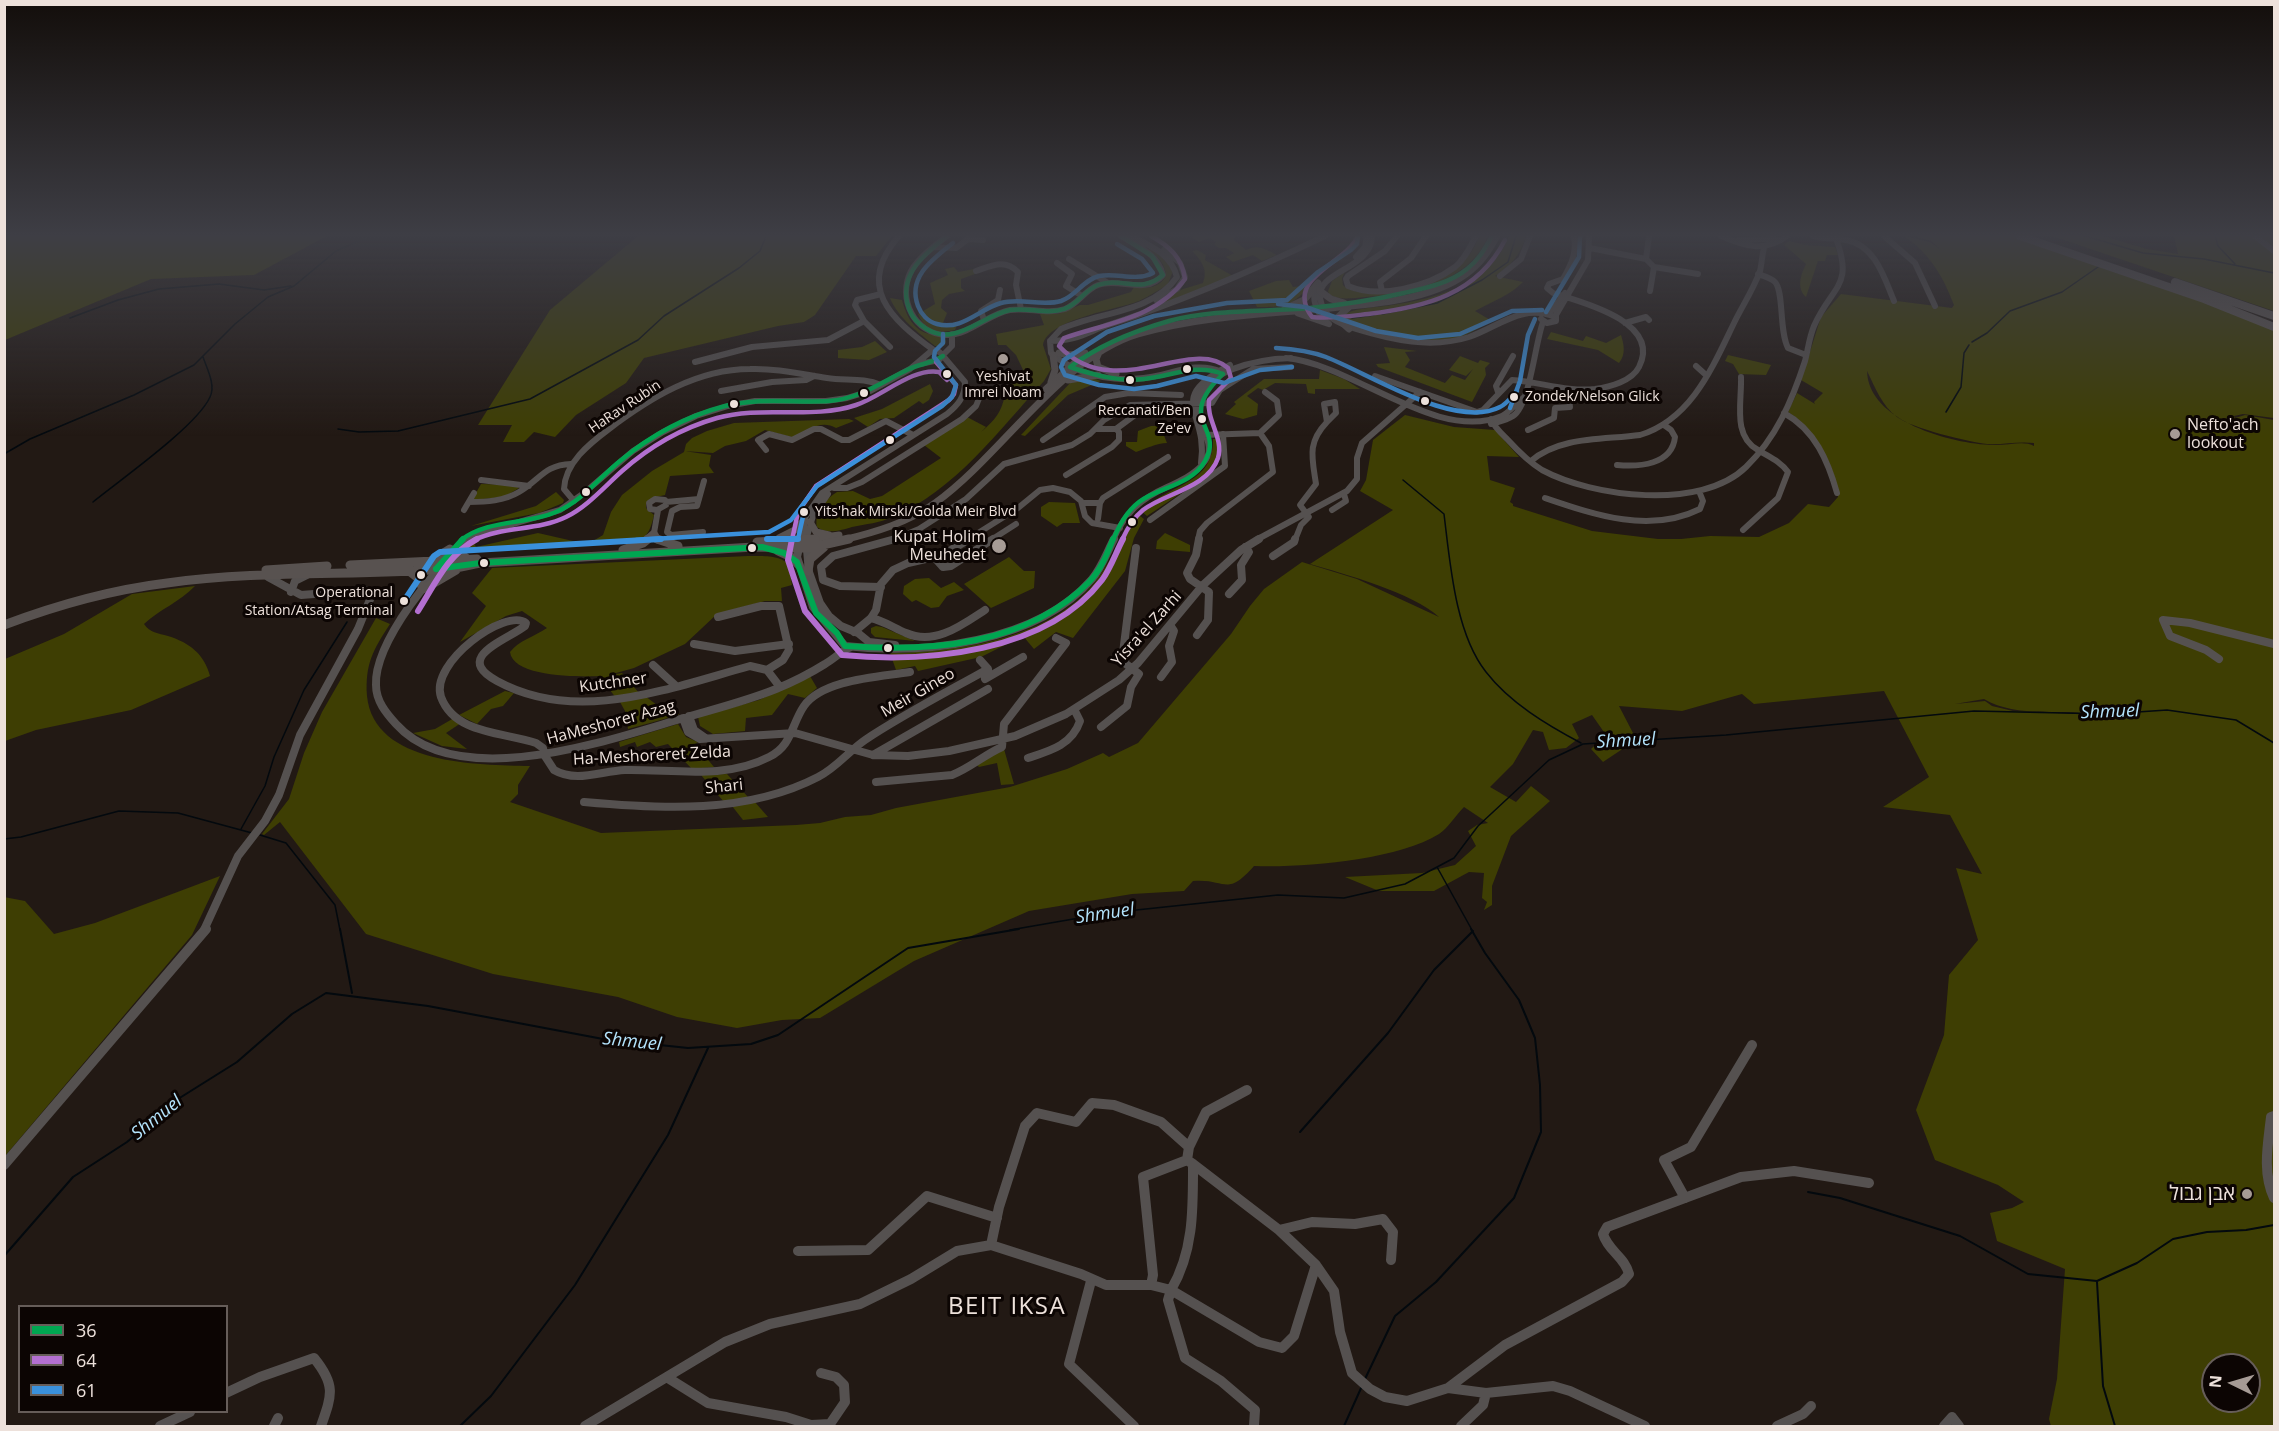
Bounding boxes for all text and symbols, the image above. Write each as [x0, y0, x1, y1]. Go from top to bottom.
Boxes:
marker: Yeshivat Imrei Noam [996, 352, 1010, 366]
unlabelled marker [1181, 363, 1193, 375]
unlabelled marker [941, 368, 953, 380]
place label: Yeshivat Imrei Noam [964, 369, 1042, 402]
unlabelled marker [1124, 374, 1136, 386]
street label: HaRav Rubin [586, 377, 664, 437]
unlabelled marker [858, 387, 870, 399]
place label: Zondek/Nelson Glick [1525, 389, 1659, 405]
marker: Zondek/Nelson Glick [1508, 391, 1520, 403]
unlabelled marker [1419, 395, 1431, 407]
unlabelled marker [728, 398, 740, 410]
place label: Reccanati/Ben Ze'ev [1098, 403, 1191, 436]
marker: Reccanati/Ben Ze'ev [1196, 413, 1208, 425]
place label: Nefto'ach lookout [2187, 415, 2259, 453]
marker: Nefto'ach lookout [2168, 427, 2182, 441]
unlabelled marker [884, 434, 896, 446]
unlabelled marker [580, 486, 592, 498]
place label: Yits'hak Mirski/Golda Meir Blvd [815, 504, 1017, 520]
marker: Yits'hak Mirski/Golda Meir Blvd [798, 506, 810, 518]
unlabelled marker [1126, 516, 1138, 528]
place label: Kupat Holim Meuhedet [894, 527, 986, 565]
marker: Kupat Holim Meuhedet [990, 537, 1008, 555]
unlabelled marker [746, 542, 758, 554]
unlabelled marker [478, 557, 490, 569]
unlabelled marker [415, 569, 427, 581]
place label: Operational Station/Atsag Terminal [245, 585, 393, 618]
street label: Yisra'el Zarhi [1108, 587, 1186, 671]
marker: Operational Station/Atsag Terminal [398, 595, 410, 607]
unlabelled marker [882, 642, 894, 654]
street label: Meir Gineo [878, 664, 958, 722]
street label: Kutchner [578, 669, 648, 697]
street label: HaMeshorer Azag [545, 697, 677, 749]
water label: Shmuel [2080, 700, 2140, 724]
water label: Shmuel [1596, 729, 1656, 753]
street label: Ha-Meshoreret Zelda [573, 742, 731, 770]
street label: Shari [704, 775, 744, 799]
water label: Shmuel [1074, 899, 1136, 929]
water label: Shmuel [602, 1028, 662, 1056]
water label: Shmuel [127, 1091, 187, 1145]
place label: אבן גבול [2169, 1182, 2235, 1206]
marker: אבן גבול [2240, 1187, 2254, 1201]
district label: BEIT IKSA [948, 1293, 1066, 1321]
legend [18, 1305, 228, 1413]
text: 36 [76, 1318, 97, 1342]
text: 64 [76, 1348, 97, 1372]
north arrow [2201, 1353, 2261, 1413]
text: N [2204, 1374, 2227, 1389]
text: 61 [76, 1378, 97, 1402]

